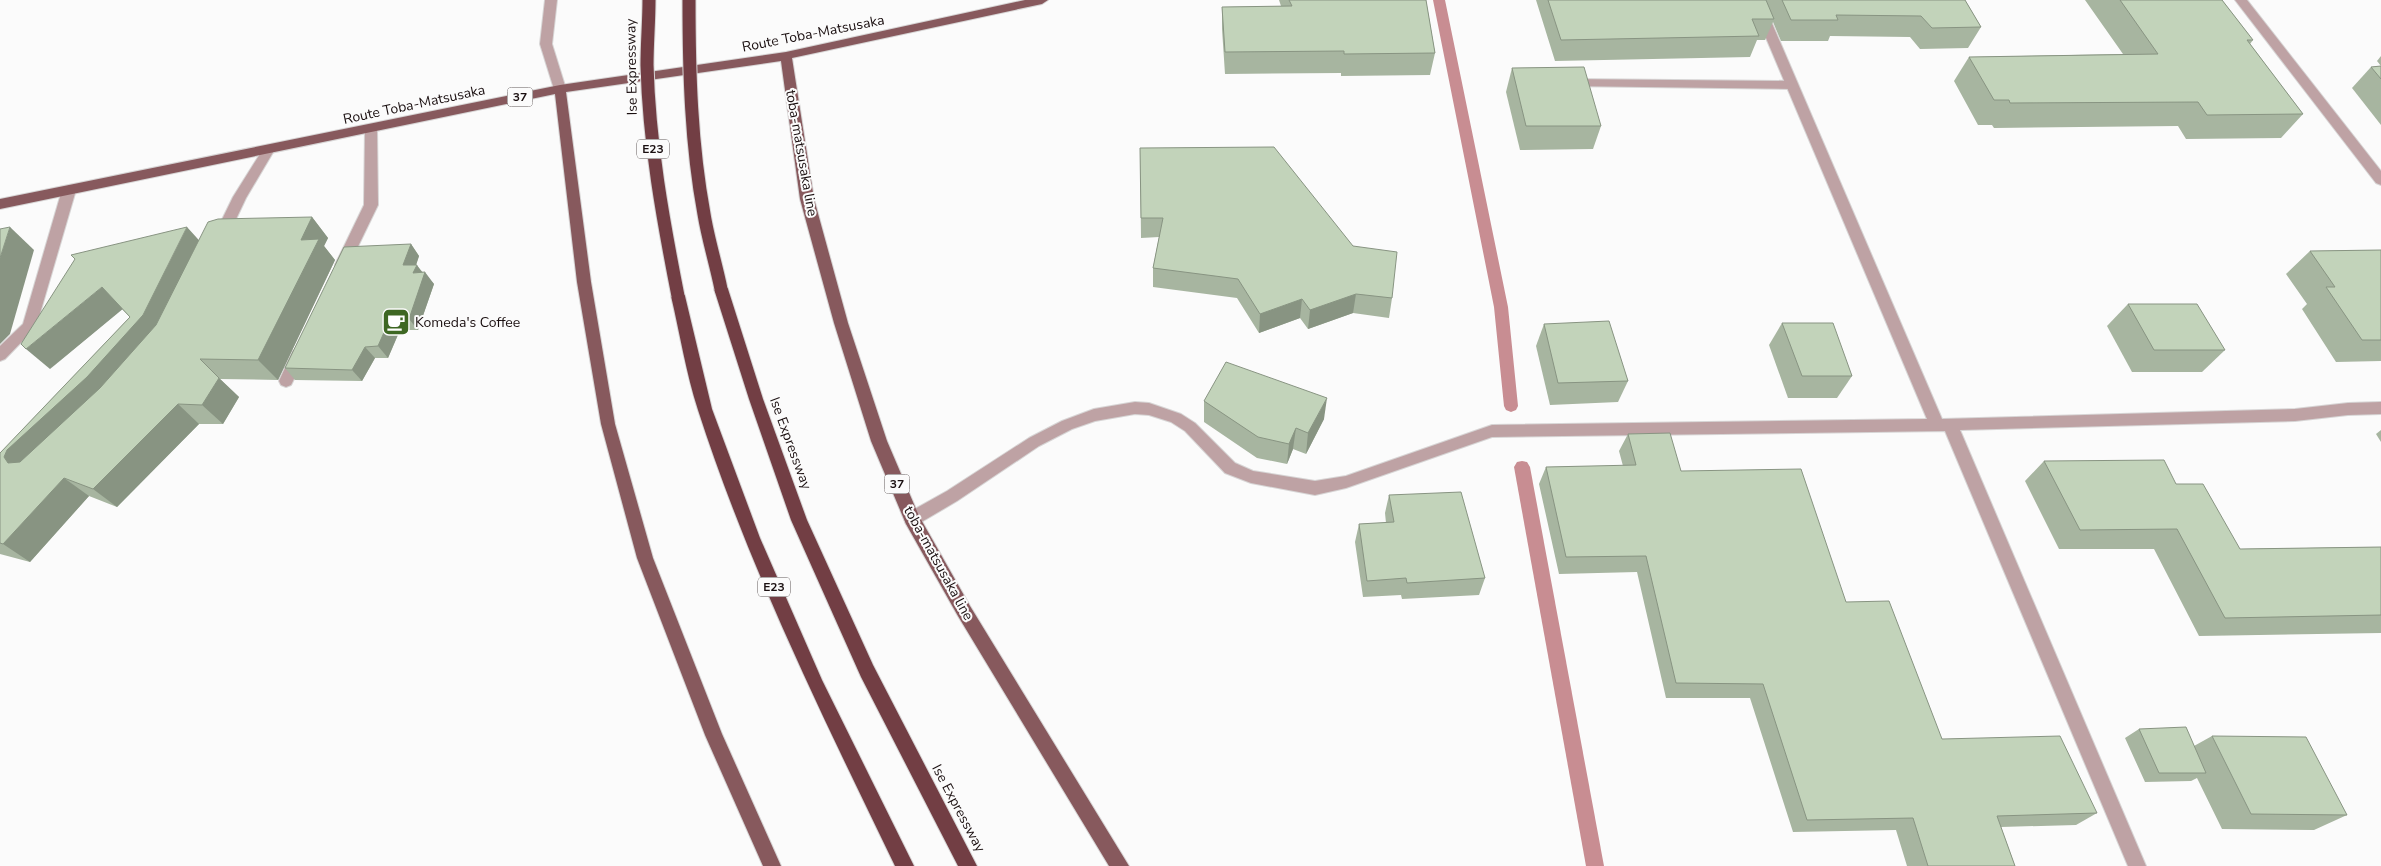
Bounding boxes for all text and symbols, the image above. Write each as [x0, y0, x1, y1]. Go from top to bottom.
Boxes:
street label: Route Toba-Matsusaka [740, 10, 886, 57]
street label: Ise Expressway [621, 18, 642, 116]
street label: Route Toba-Matsusaka [341, 80, 487, 129]
road number: 37 [508, 88, 532, 106]
street label: toba-matsusaka line [781, 88, 822, 218]
road number: E23 [637, 140, 669, 158]
cafe icon: Komeda's Coffee [381, 307, 411, 337]
place label: Komeda's Coffee [415, 313, 520, 332]
street label: Ise Expressway [765, 394, 816, 493]
road number: 37 [884, 474, 910, 494]
street label: toba-matsusaka line [899, 503, 978, 624]
road number: E23 [758, 578, 790, 596]
street label: Ise Expressway [927, 761, 990, 856]

